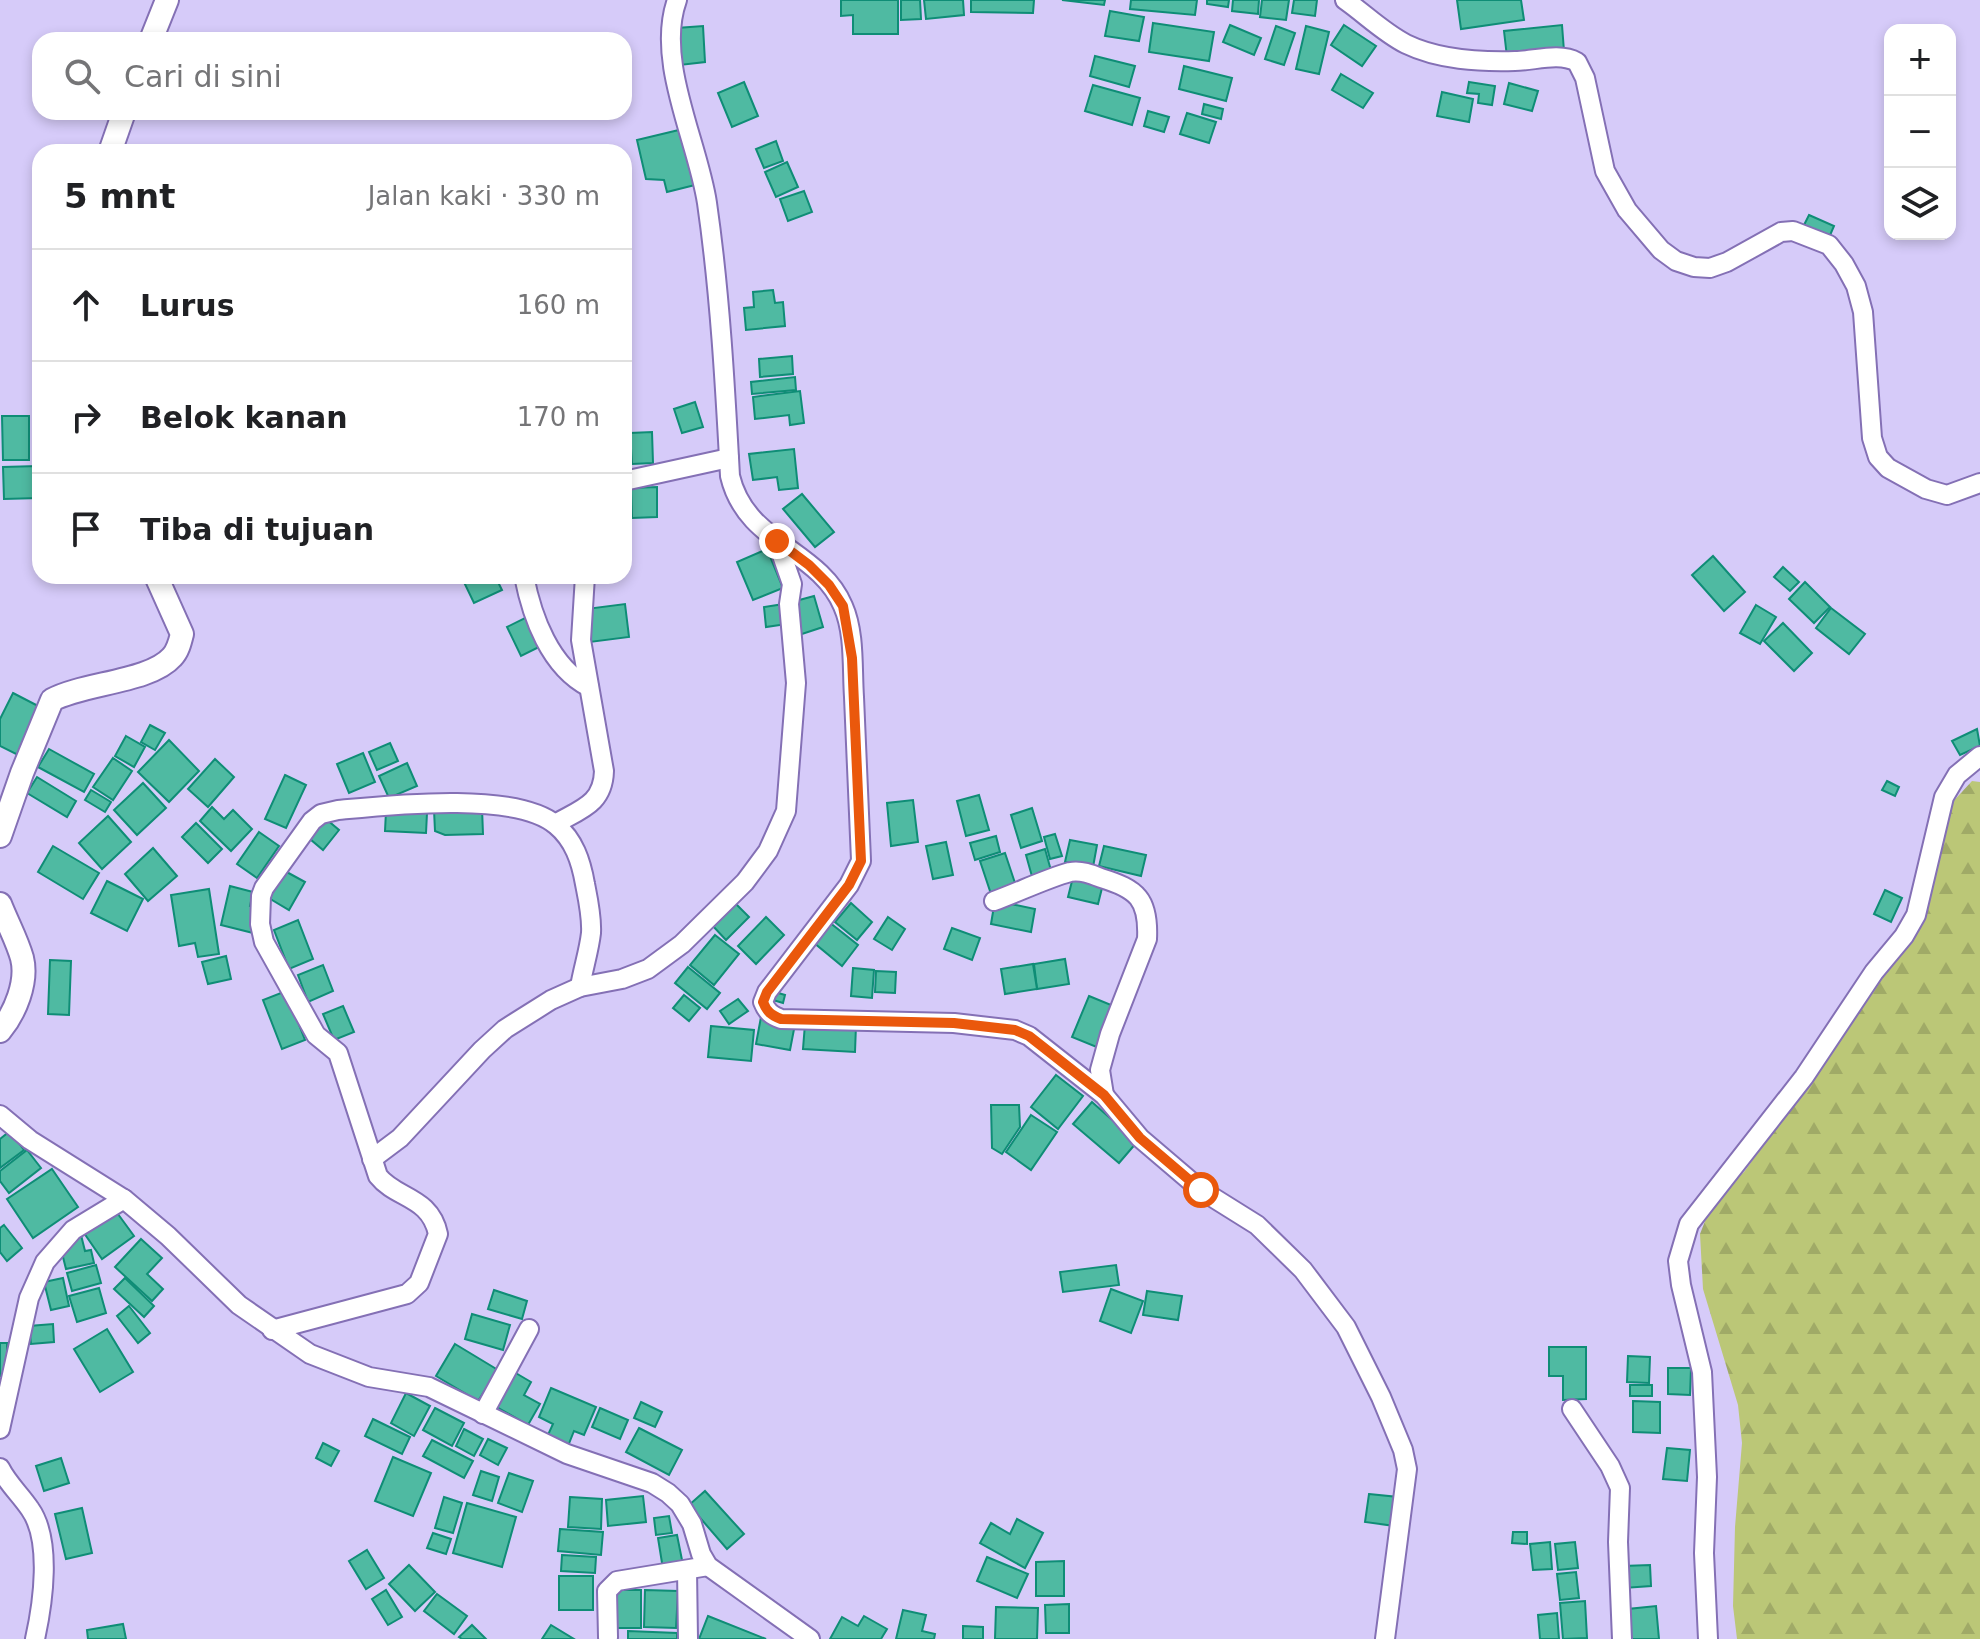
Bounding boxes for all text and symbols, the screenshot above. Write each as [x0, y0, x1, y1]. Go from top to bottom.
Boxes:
map controls [1884, 24, 1956, 240]
button: + [1884, 24, 1956, 96]
search box [32, 32, 632, 120]
icon: search [60, 54, 104, 98]
text: Cari di sini [124, 59, 282, 94]
button: − [1884, 96, 1956, 168]
button: layers [1884, 168, 1956, 240]
text: 5 mnt [64, 176, 175, 216]
text: Jalan kaki · 330 m [368, 181, 600, 211]
icon: ahead [64, 283, 108, 327]
text: Lurus [140, 288, 234, 323]
text: 160 m [517, 290, 600, 320]
icon: right [64, 395, 108, 439]
text: Belok kanan [140, 400, 348, 435]
text: 170 m [517, 402, 600, 432]
icon: arrive [64, 507, 108, 551]
text: Tiba di tujuan [140, 512, 374, 547]
route end [759, 523, 795, 559]
route start [1183, 1172, 1219, 1208]

